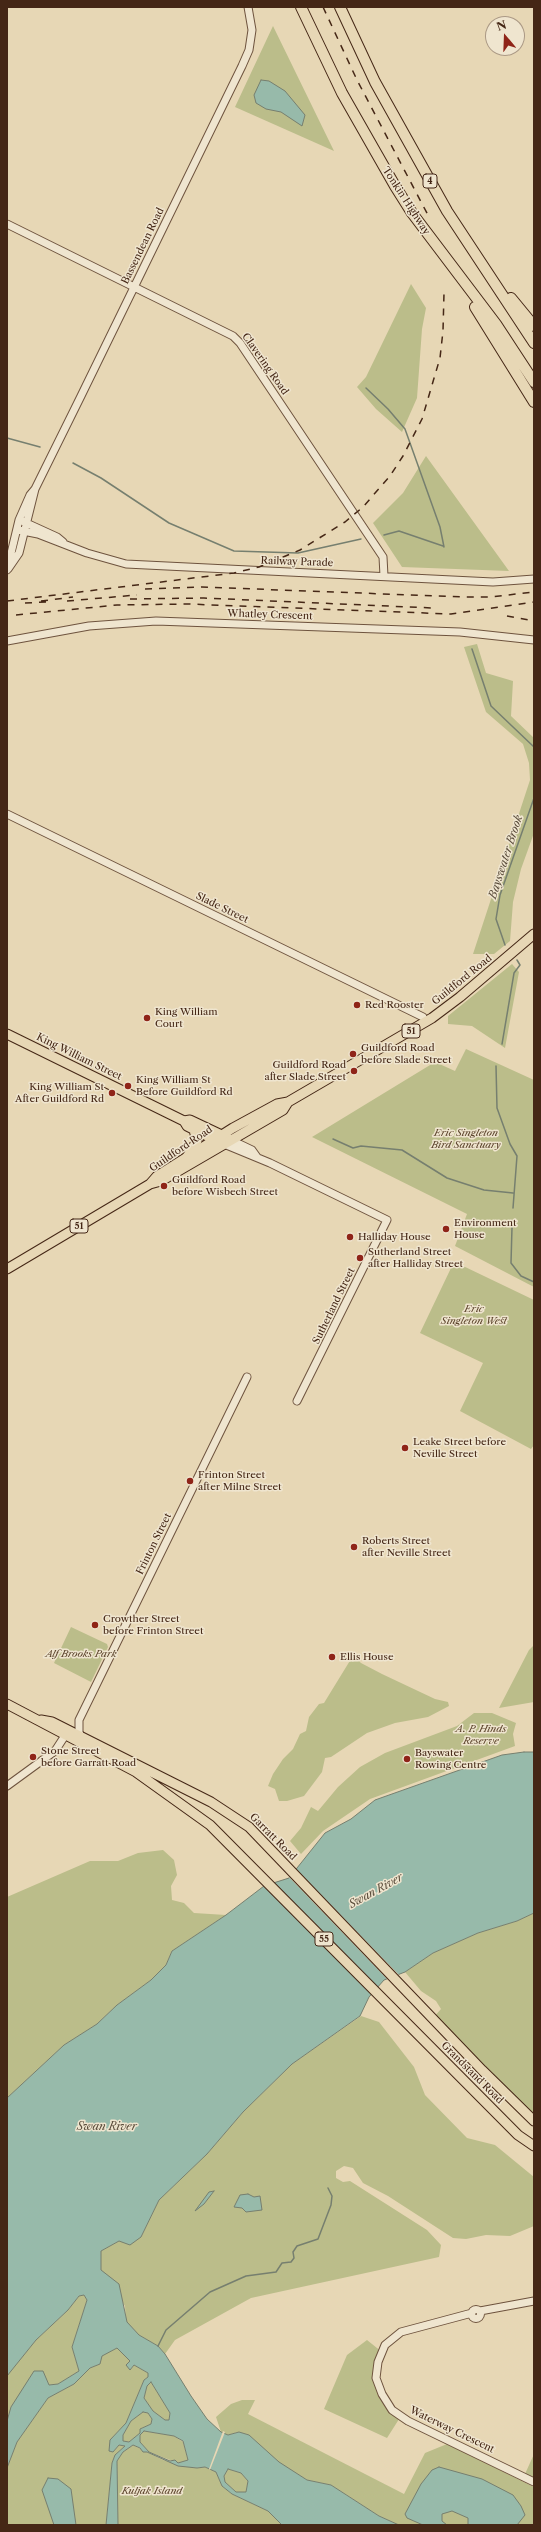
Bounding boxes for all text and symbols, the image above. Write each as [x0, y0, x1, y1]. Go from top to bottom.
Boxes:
north arrow [485, 16, 525, 56]
text: N [495, 17, 508, 34]
street label: Tonkin Highway [380, 165, 432, 237]
road number: 4 [423, 174, 437, 188]
street label: Bassendean Road [119, 206, 167, 286]
street label: Clavering Road [239, 331, 291, 397]
street label: Railway Parade [261, 555, 333, 569]
street label: Whatley Crescent [227, 608, 313, 622]
water label: Bayswater Brook [486, 813, 526, 901]
street label: Slade Street [194, 890, 250, 926]
street label: Guildford Road [430, 952, 494, 1008]
place label: Red Rooster [365, 999, 424, 1011]
marker: Red Rooster [352, 1000, 362, 1010]
place label: King William Court [155, 1006, 218, 1030]
marker: King William Court [142, 1013, 152, 1023]
road number: 51 [402, 1024, 420, 1038]
street label: King William Street [34, 1031, 124, 1083]
place label: Guildford Road before Slade Street [361, 1042, 451, 1066]
marker: Guildford Road before Slade Street [348, 1049, 358, 1059]
place label: Guildford Road after Slade Street [264, 1059, 346, 1082]
marker: Guildford Road after Slade Street [349, 1066, 359, 1076]
place label: King William St Before Guildford Rd [136, 1074, 233, 1098]
place label: King William St After Guildford Rd [15, 1081, 104, 1104]
marker: King William St Before Guildford Rd [123, 1081, 133, 1091]
marker: King William St After Guildford Rd [107, 1088, 117, 1098]
street label: Guildford Road [147, 1123, 215, 1175]
park label: Eric Singleton Bird Sanctuary [431, 1127, 501, 1150]
place label: Guildford Road before Wisbech Street [172, 1174, 278, 1198]
marker: Guildford Road before Wisbech Street [159, 1181, 169, 1191]
place label: Environment House [454, 1217, 517, 1240]
road number: 51 [70, 1219, 88, 1233]
marker: Environment House [441, 1224, 451, 1234]
place label: Halliday House [358, 1231, 431, 1243]
marker: Halliday House [345, 1232, 355, 1242]
place label: Sutherland Street after Halliday Street [368, 1246, 463, 1270]
marker: Sutherland Street after Halliday Street [355, 1253, 365, 1263]
street label: Sutherland Street [310, 1266, 358, 1346]
park label: Eric Singleton West [441, 1303, 507, 1326]
place label: Leake Street before Neville Street [413, 1436, 506, 1460]
marker: Leake Street before Neville Street [400, 1443, 410, 1453]
place label: Frinton Street after Milne Street [198, 1469, 282, 1492]
marker: Frinton Street after Milne Street [185, 1476, 195, 1486]
street label: Frinton Street [134, 1511, 174, 1577]
place label: Roberts Street after Neville Street [362, 1535, 451, 1558]
marker: Roberts Street after Neville Street [349, 1542, 359, 1552]
place label: Crowther Street before Frinton Street [103, 1613, 203, 1636]
marker: Crowther Street before Frinton Street [90, 1620, 100, 1630]
park label: Alf Brooks Park [45, 1648, 117, 1660]
place label: Ellis House [340, 1651, 393, 1663]
marker: Ellis House [327, 1652, 337, 1662]
park label: A. P. Hinds Reserve [455, 1723, 507, 1746]
place label: Stone Street before Garratt Road [41, 1745, 136, 1768]
place label: Bayswater Rowing Centre [415, 1747, 486, 1770]
marker: Stone Street before Garratt Road [28, 1752, 38, 1762]
marker: Bayswater Rowing Centre [402, 1754, 412, 1764]
street label: Garratt Road [247, 1811, 299, 1863]
water label: Swan River [347, 1871, 405, 1911]
road number: 55 [315, 1932, 333, 1946]
street label: Grandstand Road [439, 2040, 505, 2106]
water label: Swan River [77, 2120, 137, 2134]
street label: Waterway Crescent [408, 2404, 496, 2456]
park label: Kuljak Island [122, 2485, 182, 2497]

